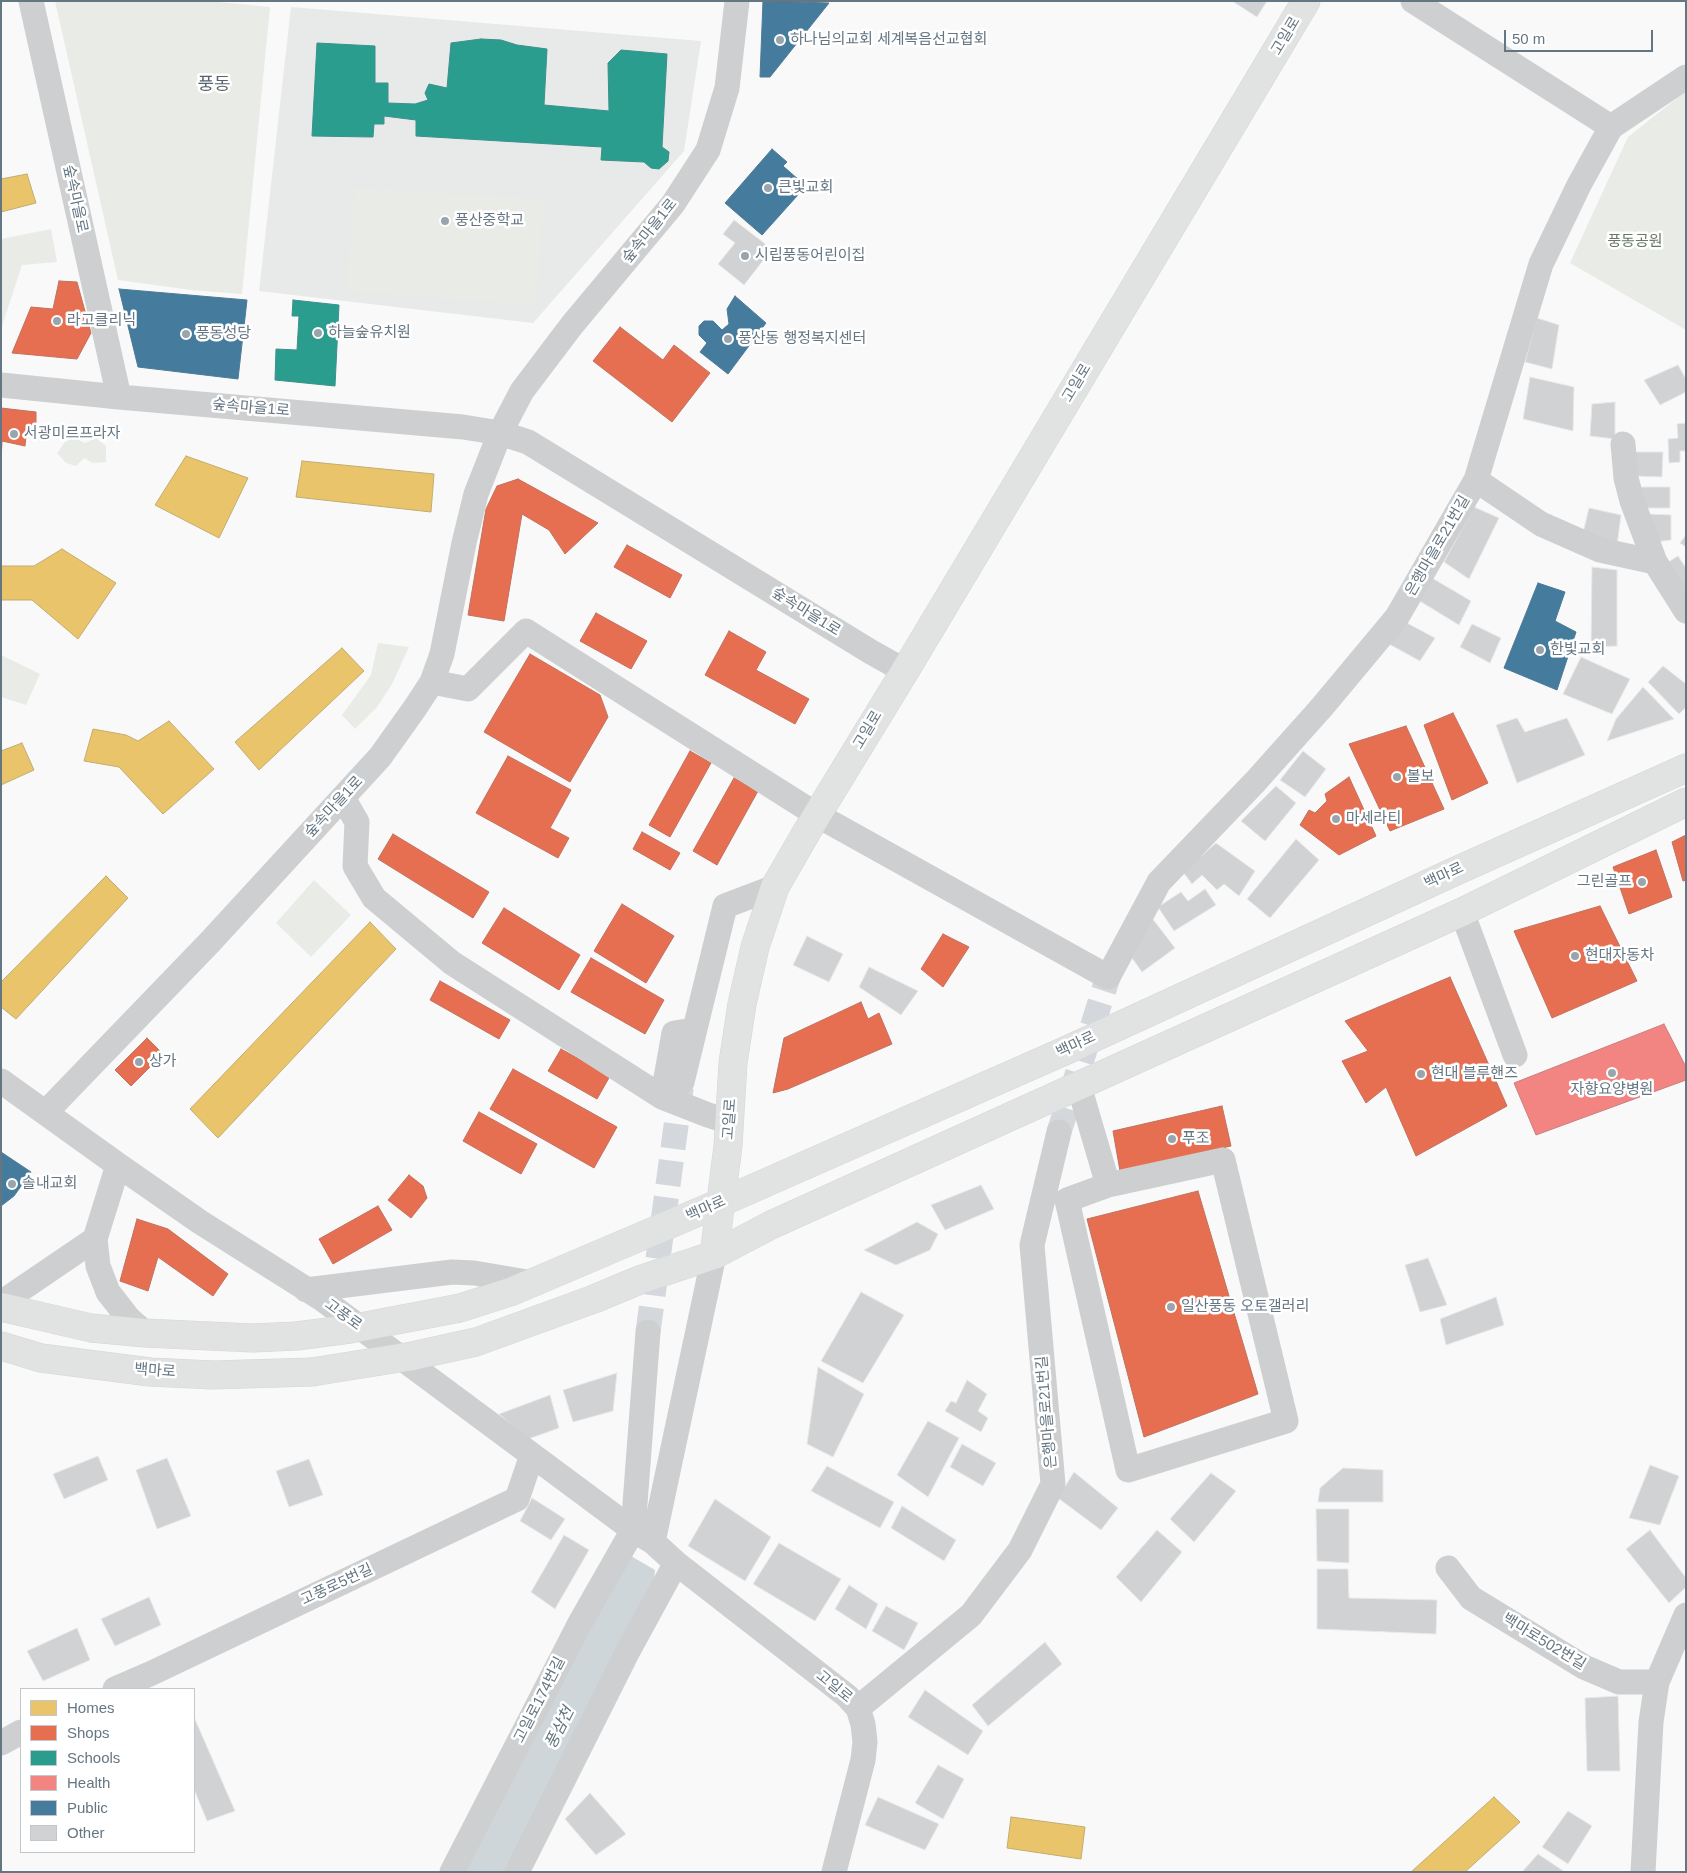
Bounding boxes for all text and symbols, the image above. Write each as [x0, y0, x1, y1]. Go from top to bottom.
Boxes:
street label: 고일로 [1268, 14, 1304, 58]
scale bar [1507, 20, 1656, 52]
text: 50 m [1512, 30, 1545, 47]
place label: 하나님의교회 세계복음선교협회 [790, 31, 987, 49]
marker: 하나님의교회 세계복음선교협회 [774, 34, 786, 46]
district label: 풍동 [197, 74, 231, 96]
street label: 숲속마을로 [59, 163, 91, 235]
place label: 큰빛교회 [778, 179, 833, 197]
marker: 큰빛교회 [762, 182, 774, 194]
street label: 숲속마을1로 [619, 195, 681, 267]
place label: 풍산중학교 [455, 212, 524, 230]
marker: 풍산중학교 [439, 215, 451, 227]
park label: 풍동공원 [1607, 233, 1663, 251]
place label: 시립풍동어린이집 [755, 247, 865, 265]
marker: 시립풍동어린이집 [739, 250, 751, 262]
place label: 라고클리닉 [67, 312, 136, 330]
marker: 라고클리닉 [51, 315, 63, 327]
place label: 하늘숲유치원 [328, 324, 411, 342]
place label: 풍동성당 [196, 325, 251, 343]
marker: 하늘숲유치원 [312, 327, 324, 339]
marker: 풍동성당 [180, 328, 192, 340]
place label: 풍산동 행정복지센터 [738, 330, 866, 348]
marker: 풍산동 행정복지센터 [722, 333, 734, 345]
street label: 고일로 [1059, 361, 1095, 405]
street label: 숲속마을1로 [212, 396, 290, 420]
place label: 서광미르프라자 [24, 425, 121, 443]
marker: 서광미르프라자 [8, 428, 20, 440]
street label: 은행마을로21번길 [1402, 492, 1474, 600]
street label: 숲속마을1로 [768, 584, 844, 640]
place label: 한빛교회 [1550, 641, 1605, 659]
marker: 한빛교회 [1534, 644, 1546, 656]
street label: 고일로 [850, 708, 886, 752]
place label: 볼보 [1407, 768, 1435, 786]
marker: 볼보 [1391, 771, 1403, 783]
street label: 숲속마을1로 [301, 773, 367, 841]
place label: 마세라티 [1346, 810, 1401, 828]
marker: 마세라티 [1330, 813, 1342, 825]
street label: 백마로 [1421, 859, 1467, 893]
place label: 그린골프 [1577, 873, 1632, 891]
marker: 그린골프 [1636, 876, 1648, 888]
place label: 현대자동차 [1585, 947, 1654, 965]
marker: 현대자동차 [1569, 950, 1581, 962]
street label: 백마로 [1053, 1028, 1099, 1062]
place label: 상가 [149, 1053, 177, 1071]
marker: 상가 [133, 1056, 145, 1068]
place label: 현대 블루핸즈 [1431, 1065, 1518, 1083]
marker: 자향요양병원 [1606, 1067, 1618, 1079]
marker: 현대 블루핸즈 [1415, 1068, 1427, 1080]
place label: 자향요양병원 [1571, 1081, 1653, 1099]
street label: 고일로 [720, 1098, 740, 1140]
place label: 푸조 [1182, 1130, 1210, 1148]
marker: 푸조 [1166, 1133, 1178, 1145]
place label: 솔내교회 [22, 1175, 77, 1193]
marker: 솔내교회 [6, 1178, 18, 1190]
street label: 백마로 [683, 1192, 729, 1226]
street label: 고풍로 [321, 1296, 365, 1334]
place label: 일산풍동 오토갤러리 [1181, 1298, 1309, 1316]
marker: 일산풍동 오토갤러리 [1165, 1301, 1177, 1313]
street label: 은행마을로21번길 [1033, 1355, 1061, 1469]
street label: 백마로 [134, 1361, 176, 1381]
street label: 고풍로5번길 [298, 1561, 376, 1609]
street label: 백마로502번길 [1499, 1610, 1589, 1674]
street label: 고일로174번길 [511, 1654, 569, 1746]
street label: 고일로 [812, 1667, 856, 1707]
legend [20, 1688, 195, 1853]
text: Homes [67, 1699, 115, 1716]
water label: 풍삼천 [541, 1704, 579, 1752]
text: Shops [67, 1724, 110, 1741]
text: Schools [67, 1749, 120, 1766]
text: Health [67, 1774, 110, 1791]
text: Public [67, 1799, 108, 1816]
text: Other [67, 1824, 105, 1841]

